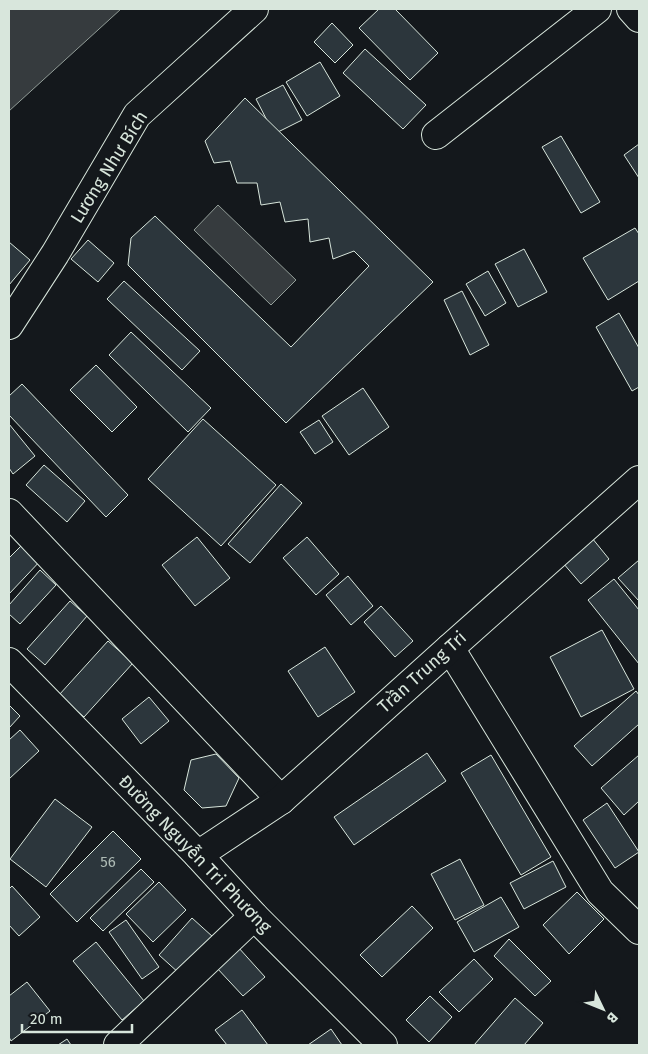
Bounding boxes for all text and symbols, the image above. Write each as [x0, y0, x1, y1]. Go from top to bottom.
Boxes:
street label: Lương Như Bích [66, 107, 152, 227]
street label: Trần Trung Tri [373, 626, 471, 718]
street label: Đường Nguyễn Tri Phương [114, 770, 277, 938]
house number: 56 [100, 853, 116, 871]
north arrow [578, 984, 628, 1034]
scale bar [22, 1002, 132, 1034]
text: B [603, 1009, 621, 1027]
text: 20 m [30, 1010, 63, 1028]

